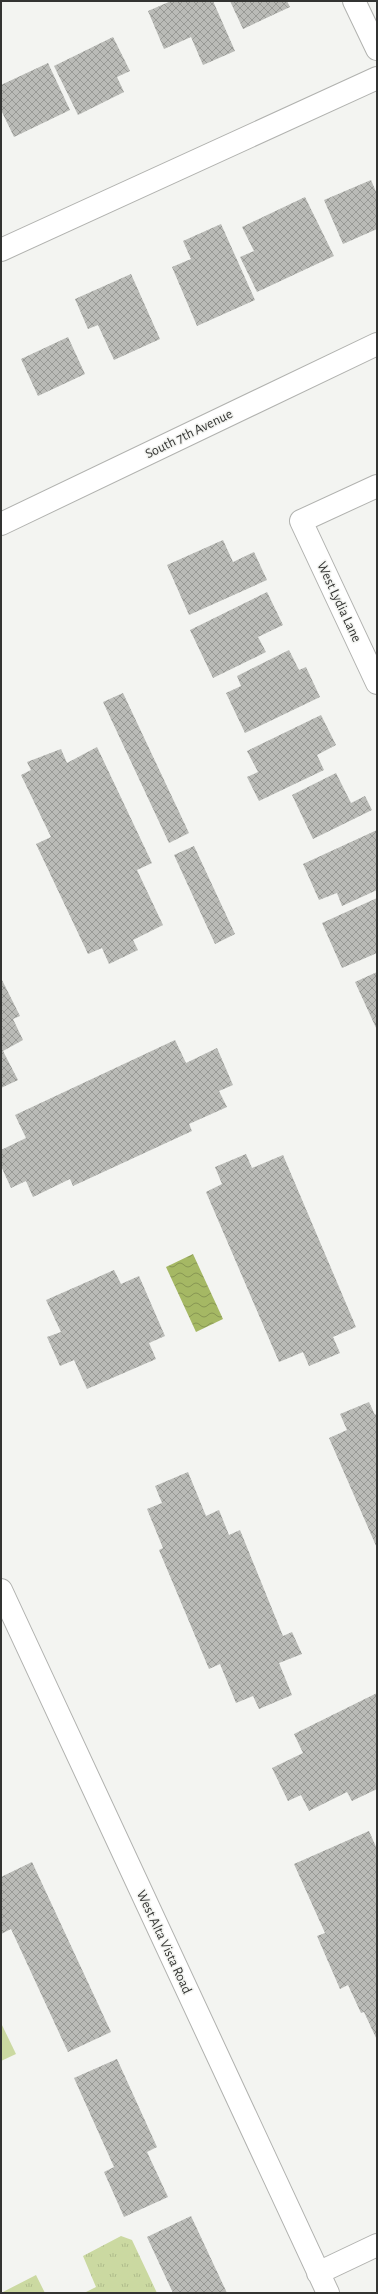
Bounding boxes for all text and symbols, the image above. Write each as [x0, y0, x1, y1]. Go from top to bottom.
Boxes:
street label: South 7th Avenue [143, 407, 235, 461]
street label: West Lydia Lane [314, 560, 364, 644]
street label: West Alta Vista Road [134, 1888, 194, 1996]

